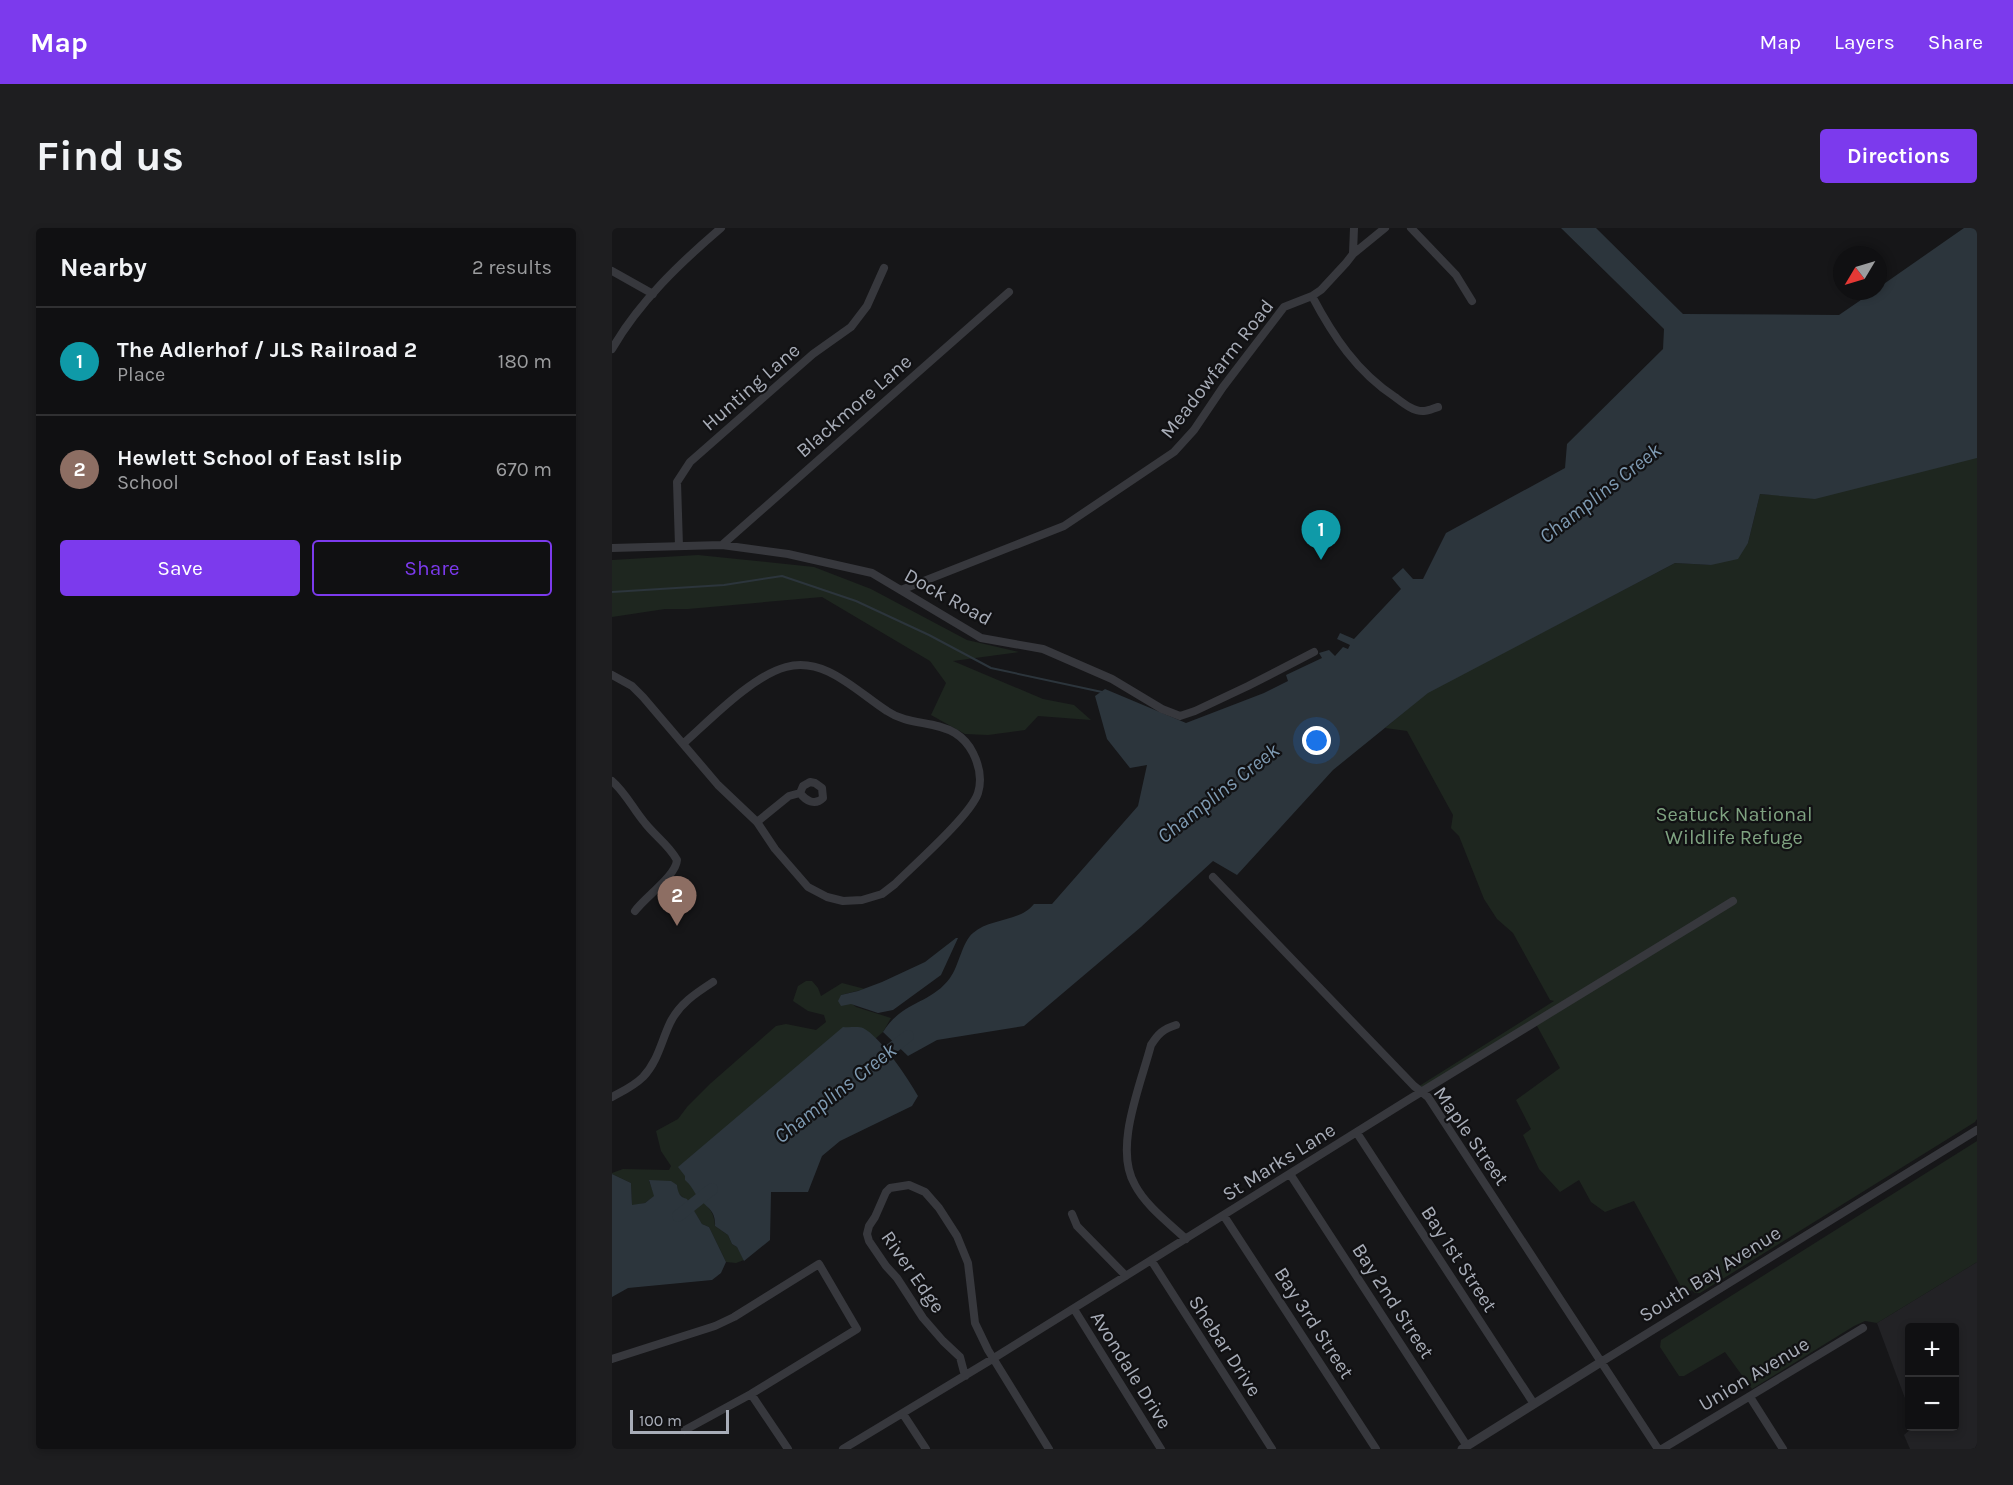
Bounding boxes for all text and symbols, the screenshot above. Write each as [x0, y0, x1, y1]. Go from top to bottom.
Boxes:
text: Map [30, 26, 88, 59]
text: Map [1759, 30, 1801, 54]
text: Layers [1834, 30, 1895, 54]
text: Share [1928, 30, 1983, 54]
button: Directions [1820, 129, 1977, 183]
text: Find us [36, 131, 184, 181]
north arrow [1833, 246, 1887, 300]
text: Nearby [60, 252, 147, 283]
text: 2 results [472, 256, 552, 279]
street label: Meadowfarm Road [1156, 295, 1278, 443]
text: The Adlerhof / JLS Railroad 2 [117, 337, 417, 363]
street label: Hunting Lane [697, 338, 805, 436]
text: 1 [76, 350, 83, 373]
text: 180 m [498, 350, 552, 373]
street label: Blackmore Lane [792, 350, 916, 462]
text: Place [117, 363, 165, 386]
water label: Champlins Creek [1534, 438, 1666, 548]
text: Hewlett School of East Islip [117, 445, 402, 471]
text: 2 [73, 458, 86, 481]
text: 670 m [496, 458, 552, 481]
text: School [117, 471, 179, 494]
pin: 1 [1302, 510, 1340, 560]
button: Save [60, 540, 300, 596]
button: Share [312, 540, 552, 596]
street label: Dock Road [900, 564, 996, 630]
your location [1302, 726, 1331, 755]
water label: Champlins Creek [1152, 738, 1284, 848]
park label: Seatuck National Wildlife Refuge [1655, 803, 1813, 849]
pin: 2 [658, 876, 696, 926]
water label: Champlins Creek [769, 1038, 901, 1148]
street label: Maple Street [1429, 1082, 1514, 1190]
street label: St Marks Lane [1218, 1118, 1340, 1206]
street label: Bay 1st Street [1416, 1202, 1502, 1317]
street label: South Bay Avenue [1635, 1221, 1785, 1327]
street label: River Edge [876, 1226, 950, 1318]
street label: Bay 2nd Street [1347, 1239, 1439, 1363]
street label: Bay 3rd Street [1269, 1263, 1359, 1383]
street label: Shebar Drive [1184, 1291, 1266, 1401]
street label: Avondale Drive [1086, 1307, 1176, 1433]
map controls [1905, 1323, 1959, 1431]
button: + [1905, 1323, 1959, 1377]
street label: Union Avenue [1695, 1332, 1813, 1416]
button: − [1905, 1377, 1959, 1431]
scale bar [630, 1407, 729, 1434]
text: 100 m [639, 1411, 682, 1430]

